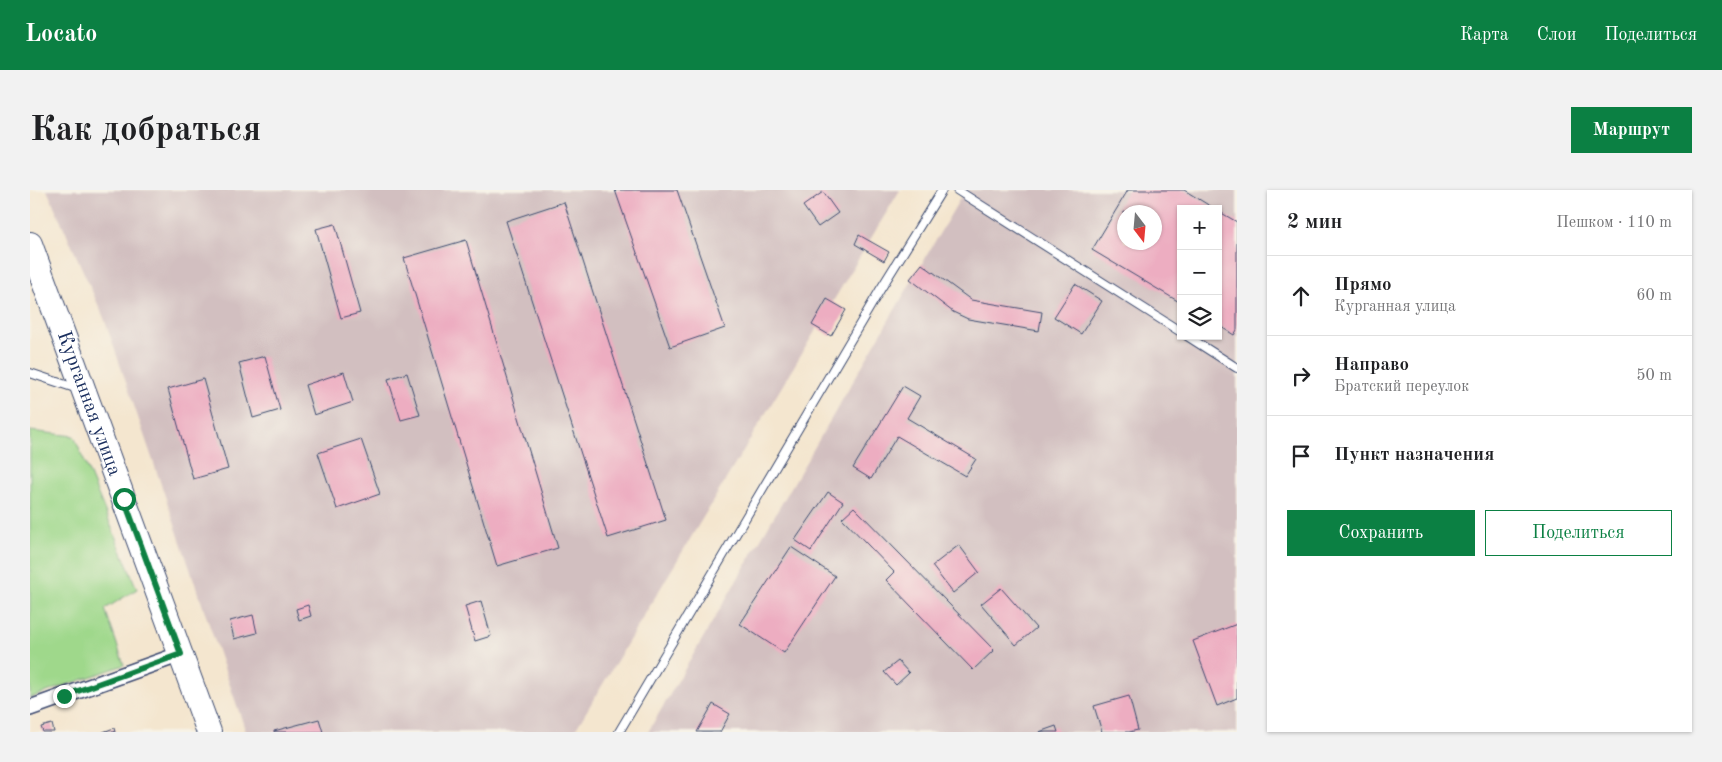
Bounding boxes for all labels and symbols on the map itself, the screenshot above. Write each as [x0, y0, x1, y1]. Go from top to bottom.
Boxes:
north arrow [1117, 205, 1162, 250]
street label: Курганная улица [53, 329, 124, 479]
route start [113, 488, 136, 511]
route end [53, 685, 76, 708]

